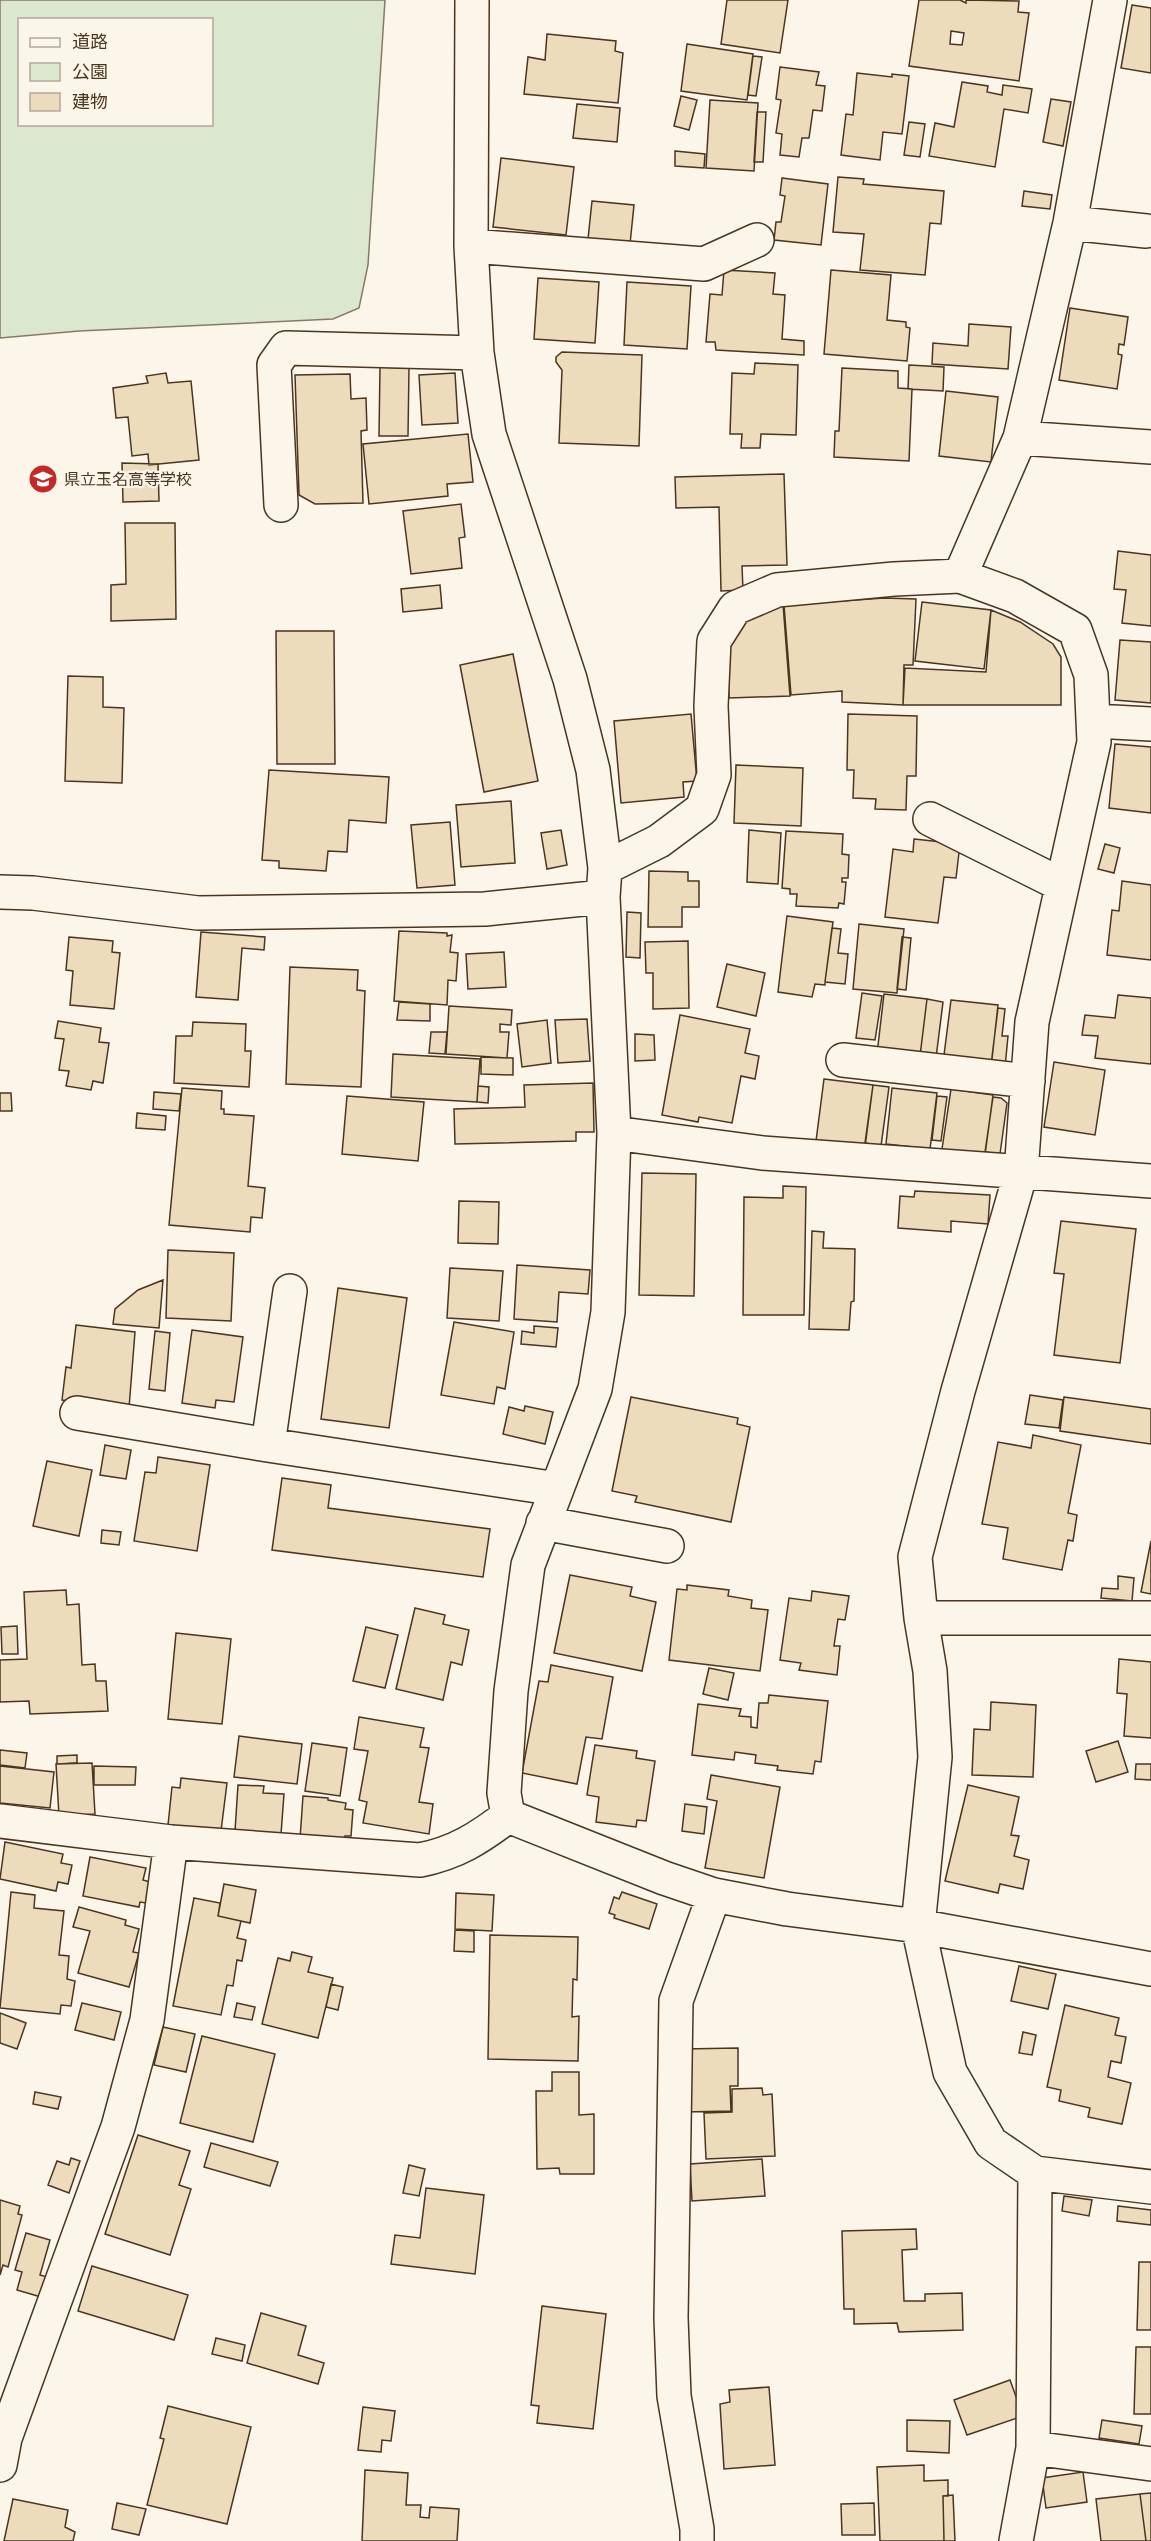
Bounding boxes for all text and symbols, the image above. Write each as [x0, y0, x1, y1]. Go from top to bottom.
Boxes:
legend [18, 18, 213, 126]
text: 道路 [72, 28, 108, 55]
text: 公園 [72, 58, 108, 85]
text: 建物 [72, 88, 108, 115]
school or university icon: 県立玉名高等学校 [27, 463, 59, 495]
place label: 県立玉名高等学校 [64, 467, 192, 491]

